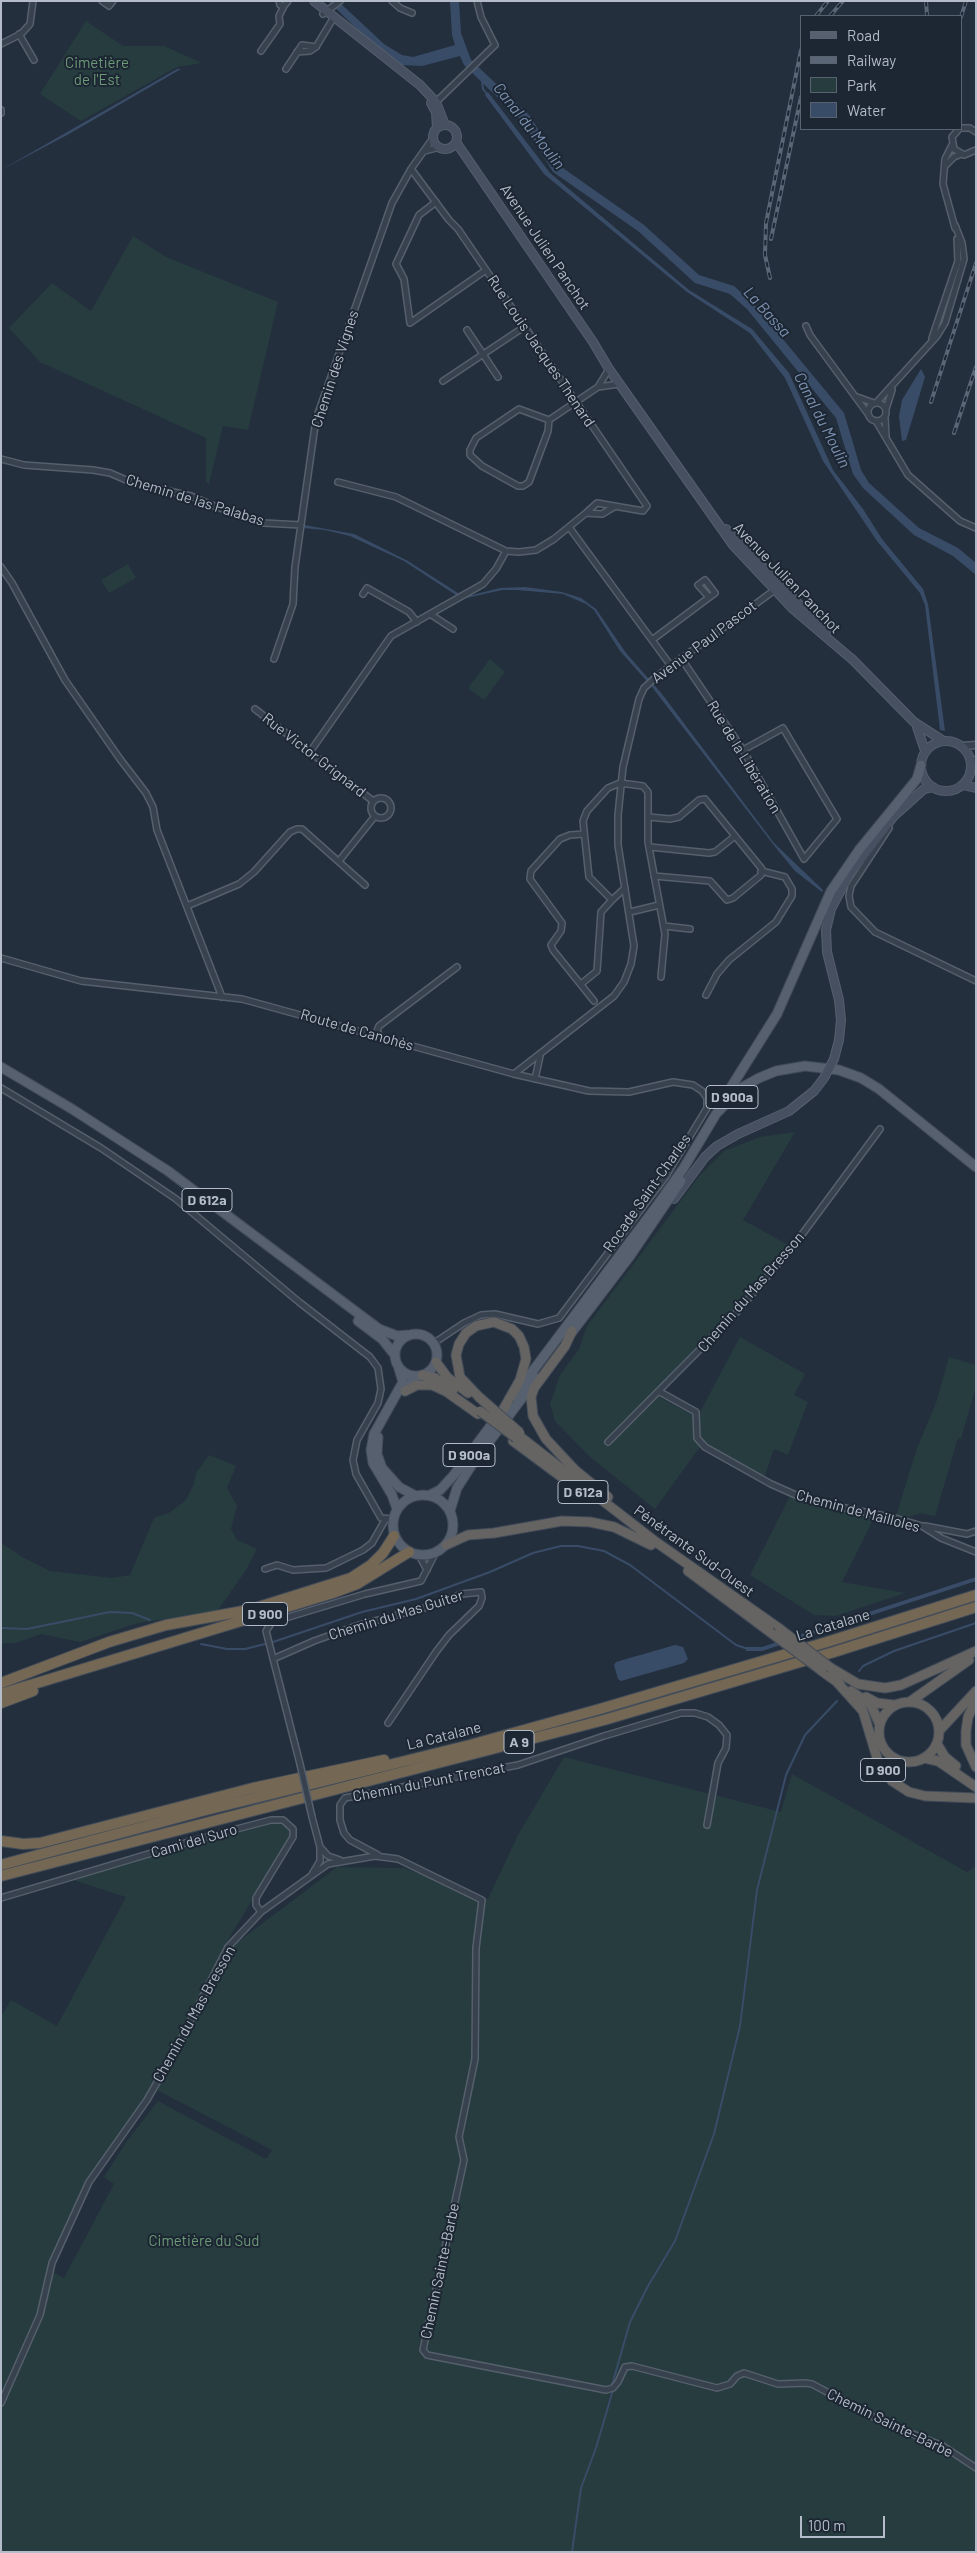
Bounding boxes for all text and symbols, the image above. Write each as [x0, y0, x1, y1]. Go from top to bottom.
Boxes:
legend [800, 15, 962, 130]
text: Road [847, 26, 880, 44]
text: Railway [847, 51, 896, 69]
park label: Cimetière de l'Est [65, 54, 129, 89]
text: Park [847, 76, 876, 94]
water label: Canal du Moulin [489, 79, 569, 173]
text: Water [847, 101, 886, 119]
street label: Avenue Julien Panchot [496, 181, 594, 313]
street label: Rue Louis Jacques Thenard [483, 272, 599, 430]
water label: La Bassa [739, 283, 795, 341]
street label: Chemin des Vignes [308, 308, 362, 430]
water label: Canal du Moulin [790, 369, 854, 471]
street label: Chemin de las Palabas [124, 470, 266, 530]
street label: Avenue Julien Panchot [729, 519, 845, 637]
street label: Avenue Paul Pascot [648, 597, 760, 687]
street label: Rue de la Libération [703, 697, 785, 817]
street label: Rue Victor Grignard [259, 709, 369, 801]
street label: Route de Canohès [298, 1005, 416, 1055]
road number: D 900a [706, 1086, 758, 1108]
street label: Rocade Saint-Charles [599, 1130, 695, 1256]
road number: D 612a [182, 1188, 232, 1212]
street label: Chemin du Mas Bresson [694, 1228, 808, 1356]
road number: D 900a [443, 1444, 495, 1466]
road number: D 612a [558, 1480, 608, 1504]
street label: Chemin de Mailloles [794, 1486, 922, 1536]
street label: Pénétrante Sud-Ouest [630, 1501, 758, 1601]
street label: Chemin du Mas Guiter [326, 1586, 466, 1644]
road number: D 900 [242, 1602, 288, 1626]
street label: La Catalane [794, 1605, 872, 1645]
street label: La Catalane [405, 1718, 483, 1754]
road number: A 9 [504, 1730, 534, 1754]
street label: Chemin du Punt Trencat [351, 1758, 507, 1806]
road number: D 900 [860, 1758, 906, 1782]
street label: Cami del Suro [149, 1820, 239, 1862]
street label: Chemin du Mas Bresson [149, 1943, 239, 2085]
street label: Chemin Sainte-Barbe [417, 2201, 463, 2341]
park label: Cimetière du Sud [149, 2232, 259, 2250]
street label: Chemin Sainte-Barbe [824, 2385, 956, 2461]
scale bar [802, 2506, 887, 2538]
text: 100 m [808, 2516, 846, 2534]

